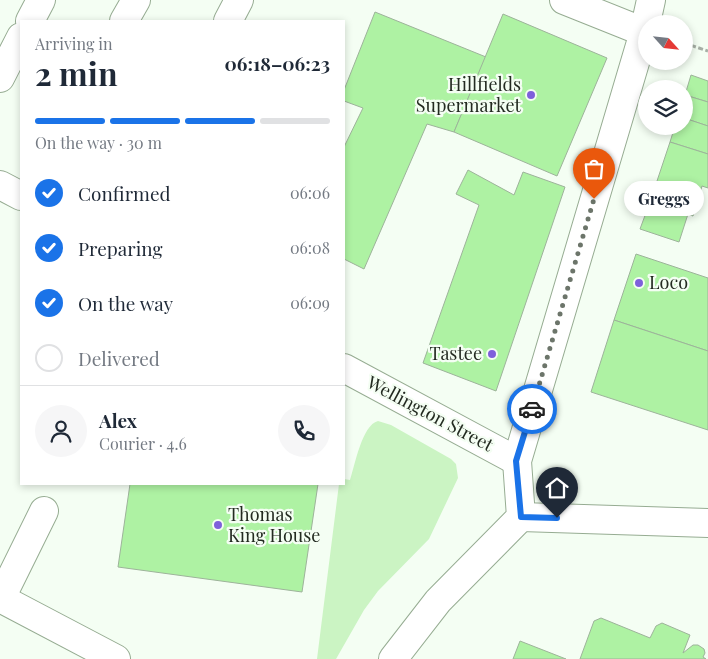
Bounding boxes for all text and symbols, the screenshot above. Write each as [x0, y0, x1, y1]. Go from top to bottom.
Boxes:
north arrow [638, 15, 692, 70]
map controls [638, 15, 693, 135]
text: Arriving in [35, 33, 113, 54]
text: 06:18–06:23 [225, 50, 330, 76]
text: 2 min [35, 51, 118, 94]
place label: Hillfields Supermarket [416, 72, 522, 117]
button: layers [638, 80, 693, 135]
marker: Hillfields Supermarket [525, 89, 537, 101]
text: On the way · 30 m [35, 132, 162, 153]
pin [573, 148, 615, 199]
icon: bag [580, 155, 608, 183]
icon: check [35, 179, 63, 207]
text: Confirmed [78, 180, 171, 206]
text: 06:06 [290, 182, 330, 203]
callout: Greggs [624, 182, 704, 216]
text: Greggs [638, 188, 690, 209]
icon: check [35, 234, 63, 262]
text: Preparing [78, 235, 163, 261]
text: 06:08 [290, 237, 330, 258]
place label: Loco [649, 270, 688, 294]
marker: Loco [633, 277, 645, 289]
icon: check [35, 289, 63, 317]
text: On the way [78, 290, 173, 316]
text: 06:09 [290, 292, 330, 313]
place label: Tastee [429, 341, 482, 365]
text: Delivered [78, 345, 160, 371]
marker: Tastee [486, 348, 498, 360]
street label: Wellington Street [362, 369, 498, 457]
courier [507, 384, 557, 434]
icon: car [518, 395, 546, 423]
button: person [35, 405, 87, 457]
button: phone [278, 405, 330, 457]
text: Alex [99, 407, 137, 433]
text: Courier · 4.6 [99, 433, 187, 454]
pin [536, 467, 578, 518]
icon: home [543, 474, 571, 502]
place label: Thomas King House [228, 502, 320, 547]
marker: Thomas King House [212, 519, 224, 531]

